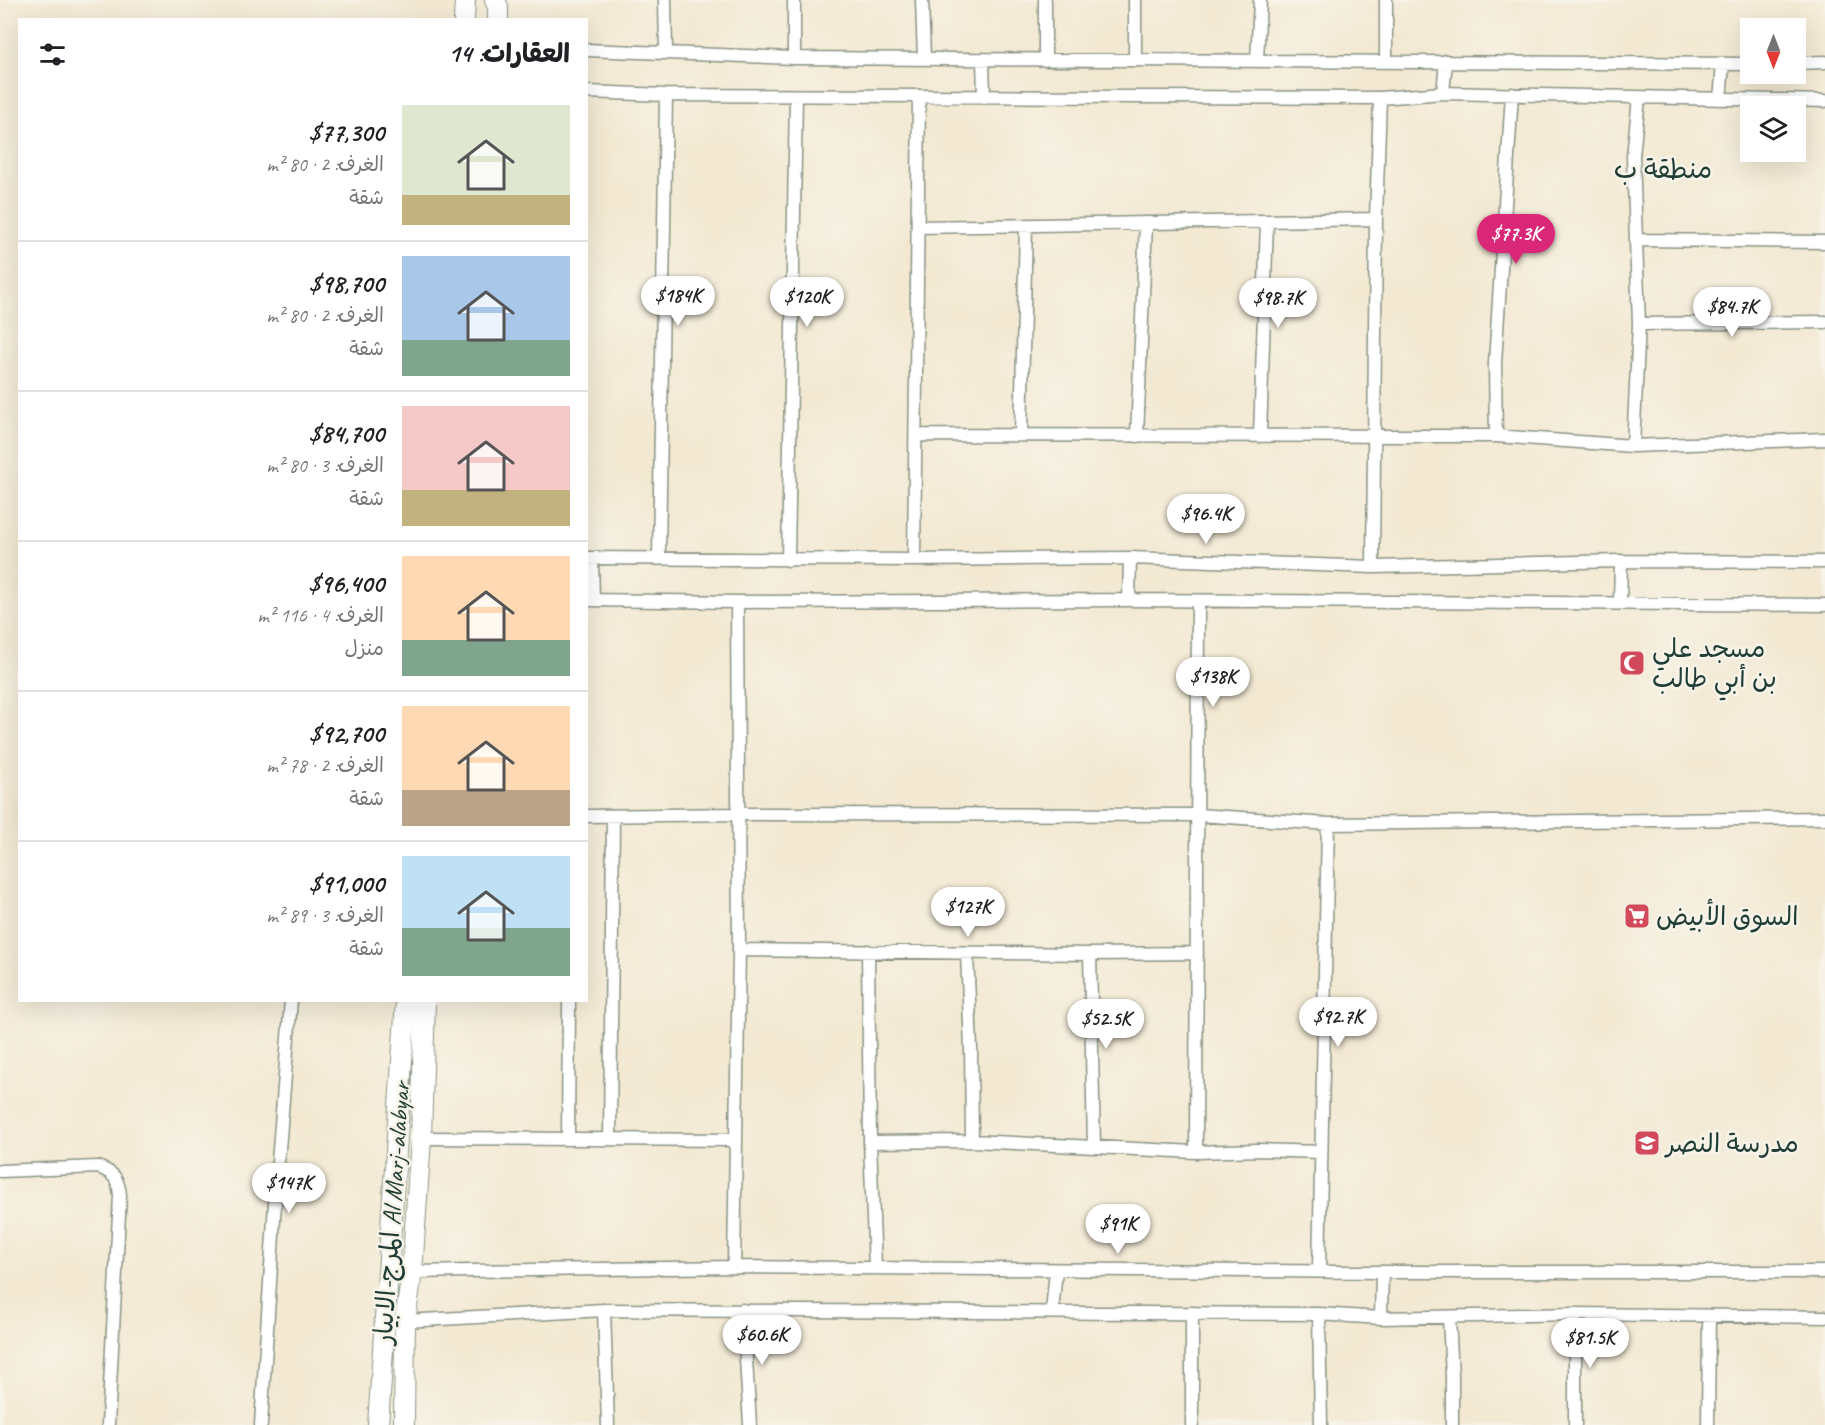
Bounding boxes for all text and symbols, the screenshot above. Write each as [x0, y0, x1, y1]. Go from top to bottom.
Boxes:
north arrow [1740, 18, 1806, 84]
map controls [1740, 18, 1806, 162]
text: العقارات: 14 [448, 37, 570, 70]
icon: filters [36, 38, 69, 71]
button: layers [1740, 96, 1806, 162]
text: $77,300 [309, 116, 384, 149]
icon: home [450, 129, 522, 201]
text: الغرف: 2 · 80 m² [266, 152, 384, 177]
district label: منطقة ب [1614, 152, 1712, 186]
text: شقة [349, 185, 384, 210]
pin: $77.3K [1467, 214, 1565, 265]
text: $77.3K [1491, 221, 1541, 246]
text: $98,700 [309, 267, 384, 300]
pin: $184K [636, 276, 720, 327]
pin: $120K [765, 277, 849, 328]
pin: $98.7K [1229, 278, 1327, 329]
icon: home [450, 280, 522, 352]
text: $184K [655, 283, 701, 308]
text: $120K [784, 284, 830, 309]
text: $98.7K [1253, 285, 1303, 310]
pin: $84.7K [1683, 287, 1781, 338]
text: $84.7K [1707, 294, 1757, 319]
text: الغرف: 2 · 80 m² [266, 303, 384, 328]
text: شقة [349, 336, 384, 361]
text: $84,700 [309, 417, 384, 450]
icon: home [450, 430, 522, 502]
text: الغرف: 3 · 80 m² [266, 453, 384, 478]
text: شقة [349, 486, 384, 511]
pin: $96.4K [1157, 494, 1255, 545]
text: $96.4K [1181, 501, 1231, 526]
text: $96,400 [308, 567, 384, 600]
icon: home [450, 580, 522, 652]
text: الغرف: 4 · 116 m² [257, 603, 384, 628]
place label: مسجد علي بن أبي طالب [1652, 632, 1777, 701]
text: منزل [345, 636, 384, 661]
mosque icon: مسجد علي بن أبي طالب [1617, 648, 1647, 678]
pin: $138K [1171, 657, 1255, 708]
text: $138K [1190, 664, 1236, 689]
text: $92,700 [309, 717, 384, 750]
icon: home [450, 730, 522, 802]
text: الغرف: 2 · 78 m² [266, 753, 384, 778]
text: شقة [349, 786, 384, 811]
text: $91,000 [309, 867, 384, 900]
icon: home [450, 880, 522, 952]
pin: $127K [926, 887, 1010, 938]
text: $127K [945, 894, 991, 919]
place label: السوق الأبيض [1656, 898, 1799, 933]
supermarket icon: السوق الأبيض [1622, 901, 1652, 931]
text: الغرف: 3 · 89 m² [266, 903, 384, 928]
text: شقة [349, 936, 384, 961]
pin: $92.7K [1289, 997, 1387, 1048]
pin: $52.5K [1057, 999, 1155, 1050]
text: $92.7K [1313, 1004, 1363, 1029]
text: $52.5K [1081, 1006, 1131, 1031]
street label: المرج-الابيار Al Marj-alabyar [366, 1078, 419, 1347]
place label: مدرسة النصر [1664, 1127, 1799, 1160]
school or university icon: مدرسة النصر [1632, 1128, 1662, 1158]
pin: $147K [247, 1163, 331, 1214]
text: $147K [266, 1170, 312, 1195]
pin: $91K [1082, 1204, 1154, 1255]
text: $91K [1100, 1211, 1136, 1236]
pin: $60.6K [713, 1315, 811, 1366]
pin: $81.5K [1541, 1318, 1639, 1369]
text: $60.6K [737, 1322, 787, 1347]
text: $81.5K [1565, 1325, 1615, 1350]

